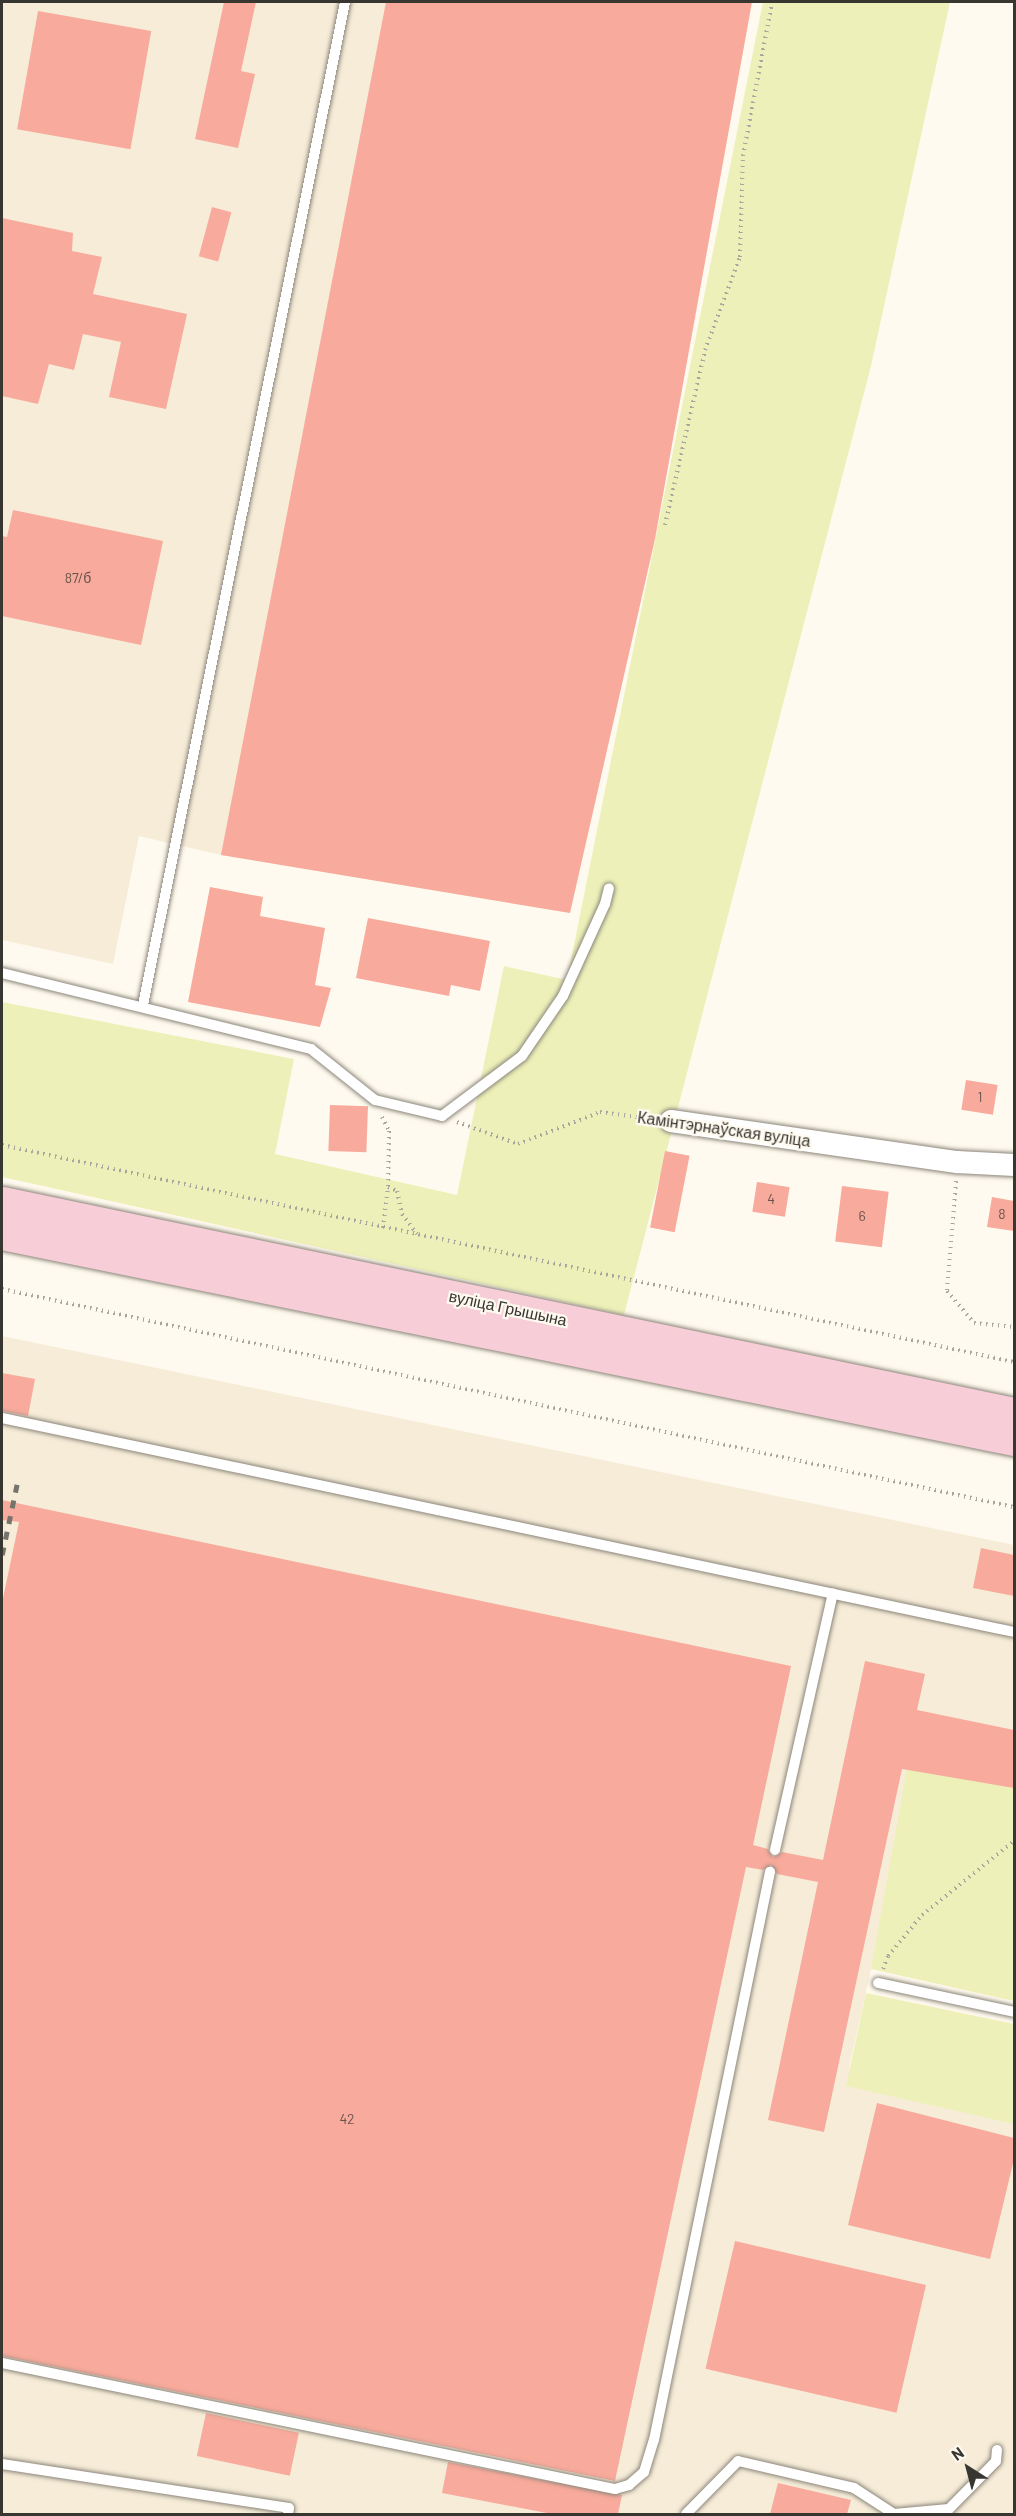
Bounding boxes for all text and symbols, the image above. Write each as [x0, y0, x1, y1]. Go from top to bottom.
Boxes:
house number: 87/б [65, 570, 91, 586]
house number: 1 [978, 1089, 982, 1105]
street label: Камінтэрнаўская вуліца [636, 1107, 812, 1151]
house number: 4 [767, 1191, 775, 1207]
house number: 8 [998, 1206, 1006, 1222]
house number: 6 [858, 1208, 866, 1224]
street label: вуліца Грышына [447, 1286, 569, 1330]
house number: 42 [339, 2111, 355, 2127]
north arrow [938, 2438, 998, 2498]
text: N [947, 2442, 967, 2464]

